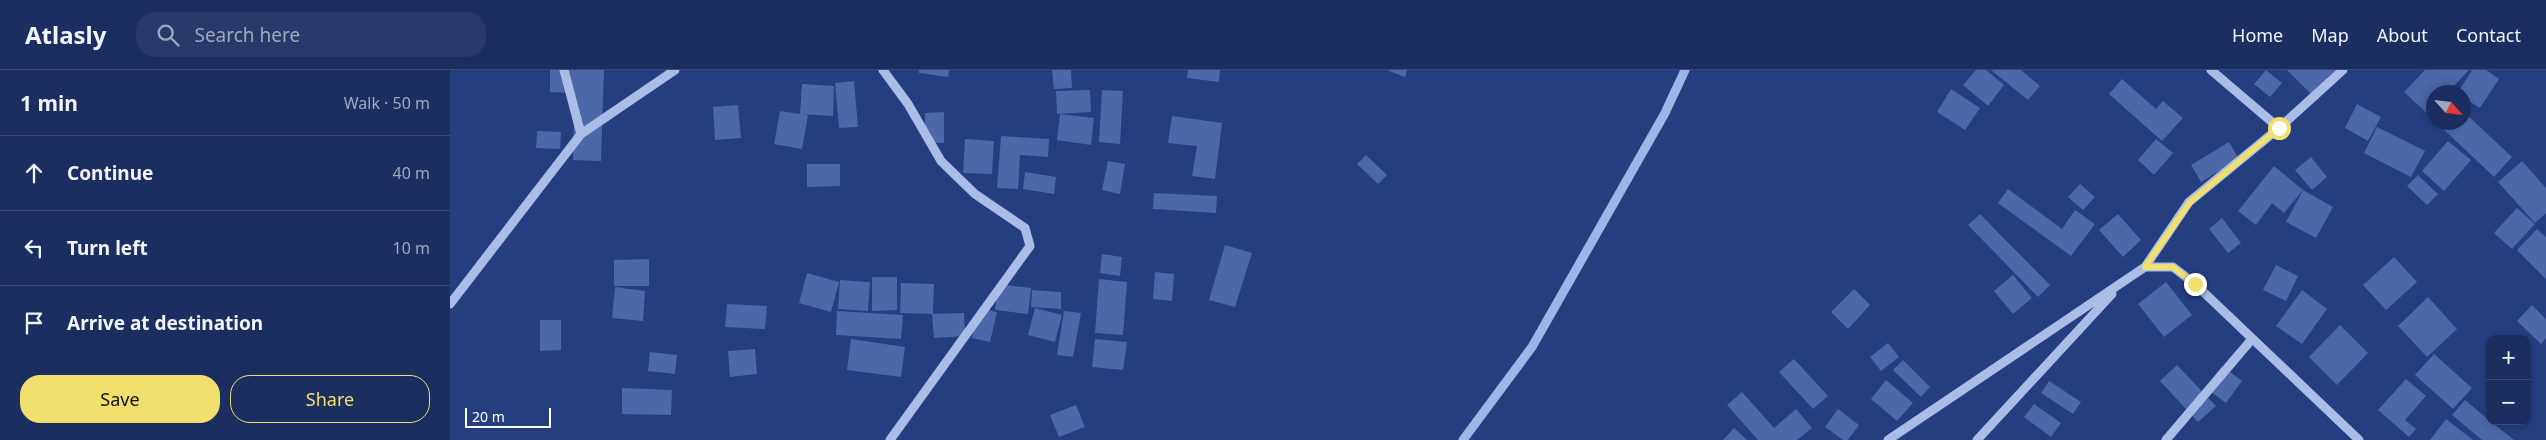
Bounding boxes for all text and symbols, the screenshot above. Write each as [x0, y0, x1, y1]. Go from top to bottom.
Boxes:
search box [136, 12, 486, 57]
text: Atlasly [25, 18, 106, 51]
icon: search [154, 21, 182, 49]
text: Search here [194, 22, 300, 48]
text: Home [2232, 23, 2283, 47]
text: Map [2311, 23, 2349, 47]
text: About [2377, 23, 2428, 47]
text: Contact [2456, 23, 2521, 47]
north arrow [2426, 85, 2471, 130]
text: 1 min [20, 89, 78, 117]
text: Walk · 50 m [344, 92, 430, 114]
route start [2268, 117, 2291, 140]
icon: ahead [20, 159, 48, 187]
text: Continue [67, 160, 153, 186]
text: 40 m [393, 162, 430, 184]
icon: left [20, 234, 48, 262]
text: Turn left [67, 235, 148, 261]
text: 10 m [393, 237, 430, 259]
route end [2184, 273, 2207, 296]
icon: arrive [20, 309, 48, 337]
text: Arrive at destination [67, 310, 263, 336]
map controls [2486, 335, 2531, 425]
button: + [2486, 335, 2531, 380]
button: Save [20, 375, 220, 423]
button: Share [230, 375, 430, 423]
button: − [2486, 380, 2531, 425]
scale bar [465, 405, 551, 428]
text: 20 m [472, 407, 505, 426]

